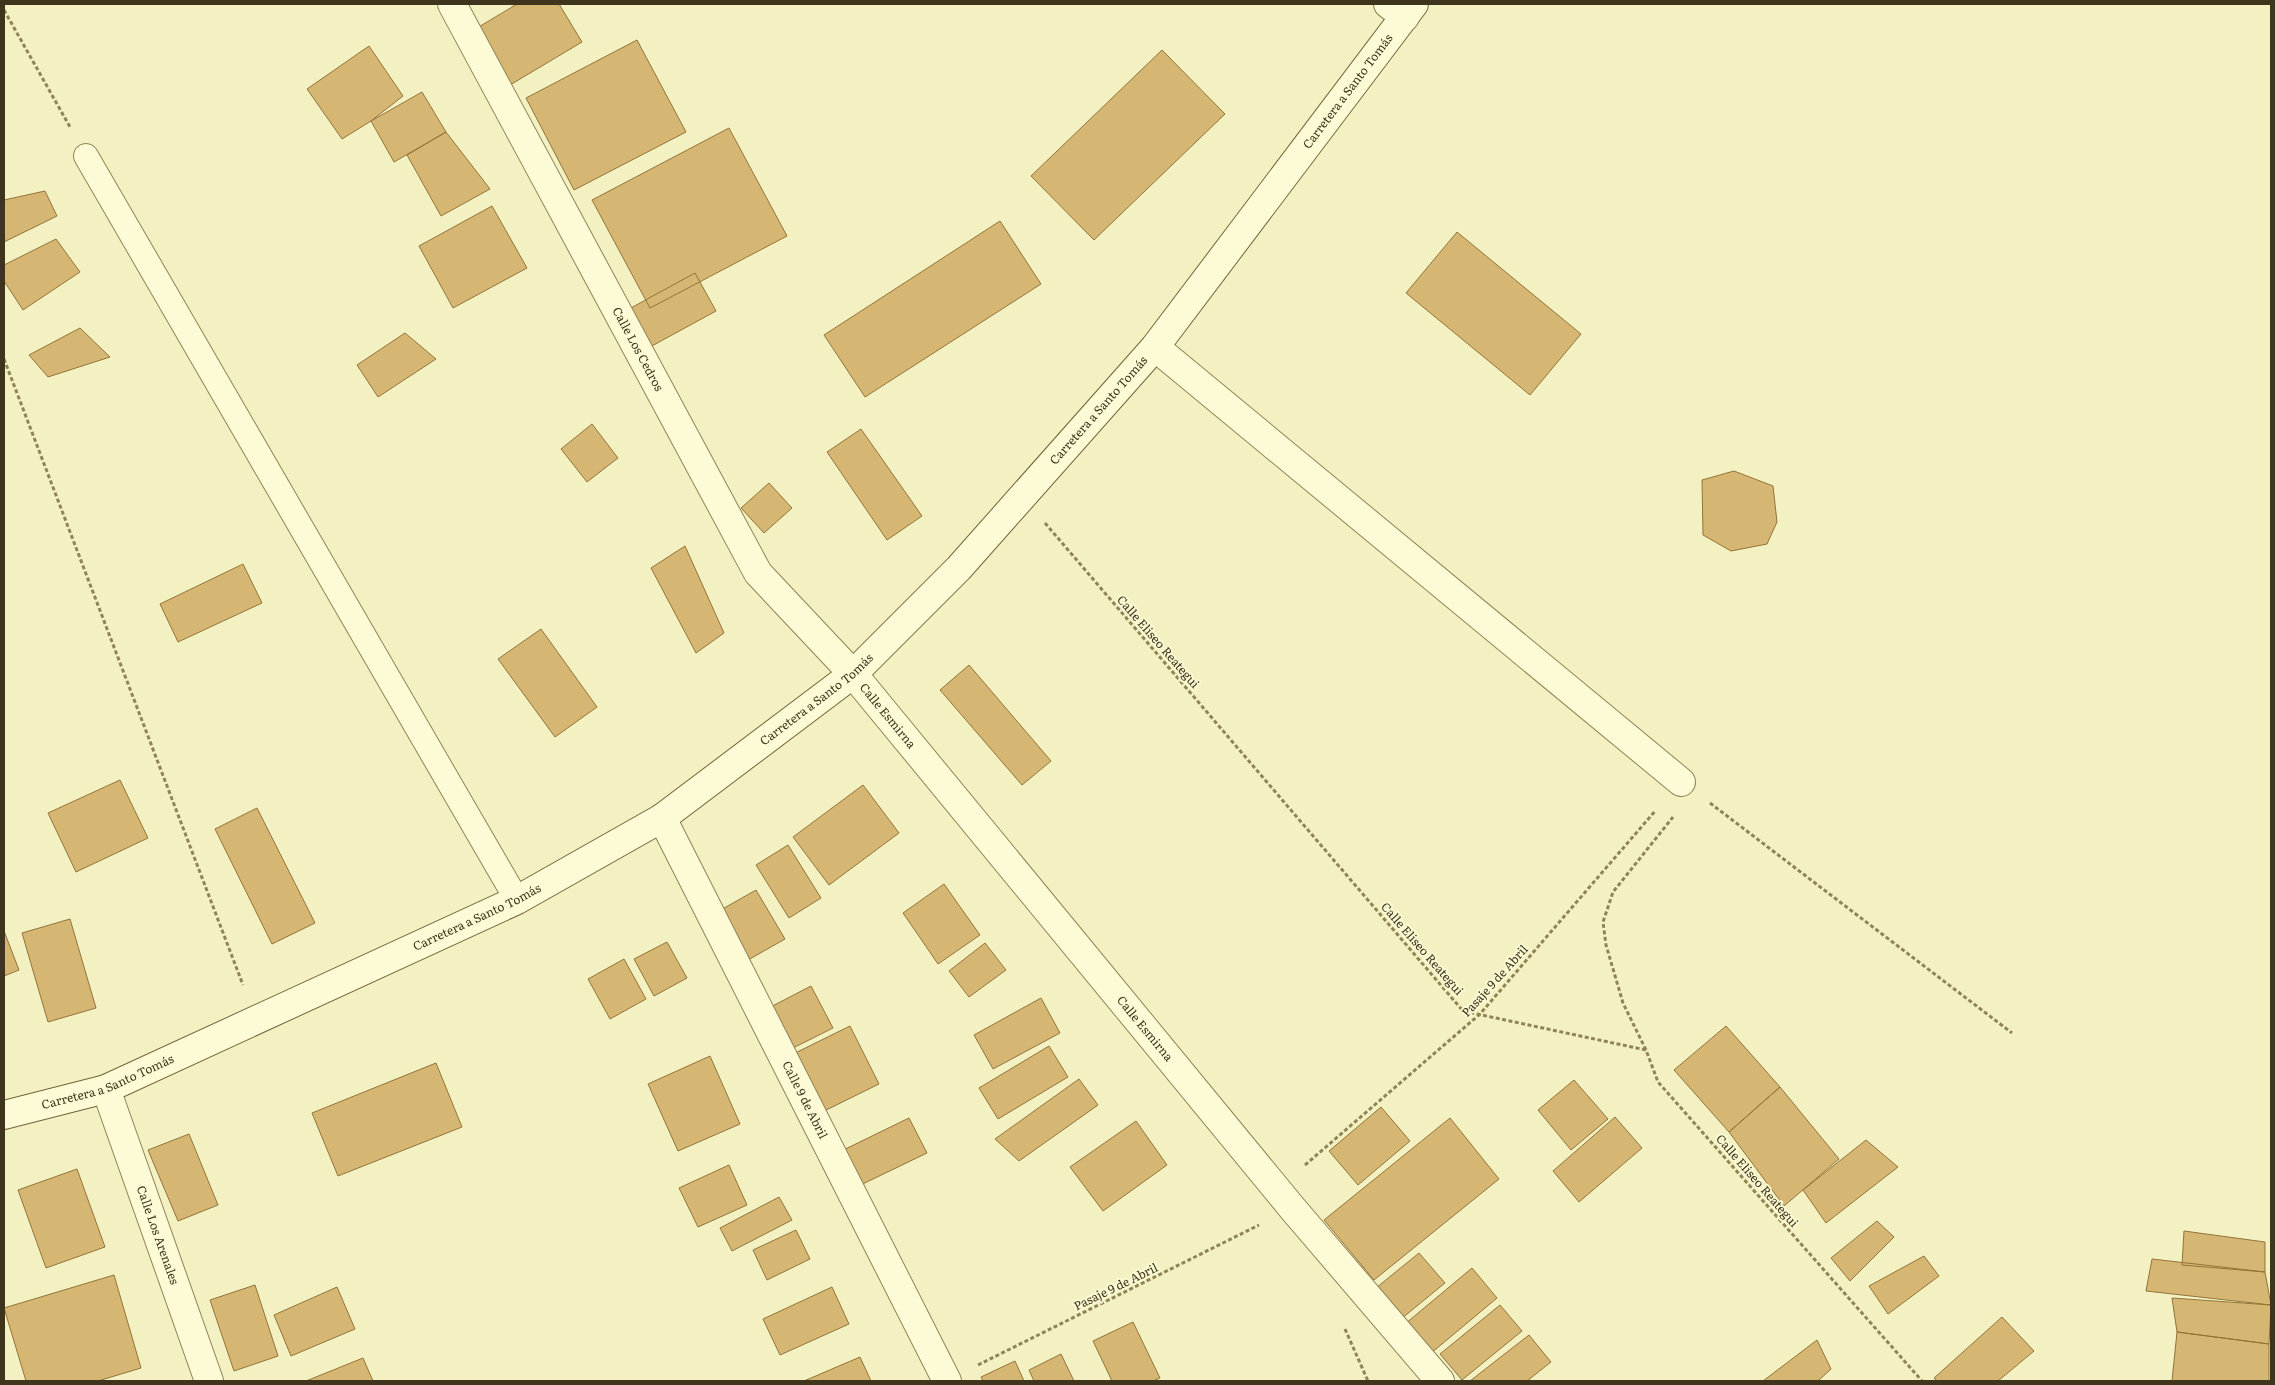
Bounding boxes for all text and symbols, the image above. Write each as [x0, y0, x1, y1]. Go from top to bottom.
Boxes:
street label: Carretera a Santo Tomás [1298, 29, 1397, 152]
street label: Calle Los Cedros [608, 303, 669, 395]
street label: Carretera a Santo Tomás [1045, 351, 1152, 468]
street label: Calle Eliseo Reategui [1113, 591, 1204, 692]
street label: Carretera a Santo Tomás [756, 648, 877, 749]
street label: Calle Esmirna [856, 679, 921, 752]
street label: Carretera a Santo Tomás [410, 878, 544, 955]
street label: Calle Eliseo Reategui [1377, 898, 1468, 999]
street label: Pasaje 9 de Abril [1457, 940, 1532, 1020]
street label: Calle Esmirna [1113, 991, 1178, 1065]
street label: Carretera a Santo Tomás [39, 1049, 177, 1113]
street label: Calle 9 de Abril [778, 1057, 833, 1142]
street label: Calle Eliseo Reategui [1712, 1130, 1803, 1231]
street label: Calle Los Arenales [133, 1183, 184, 1287]
street label: Pasaje 9 de Abril [1070, 1258, 1161, 1314]

